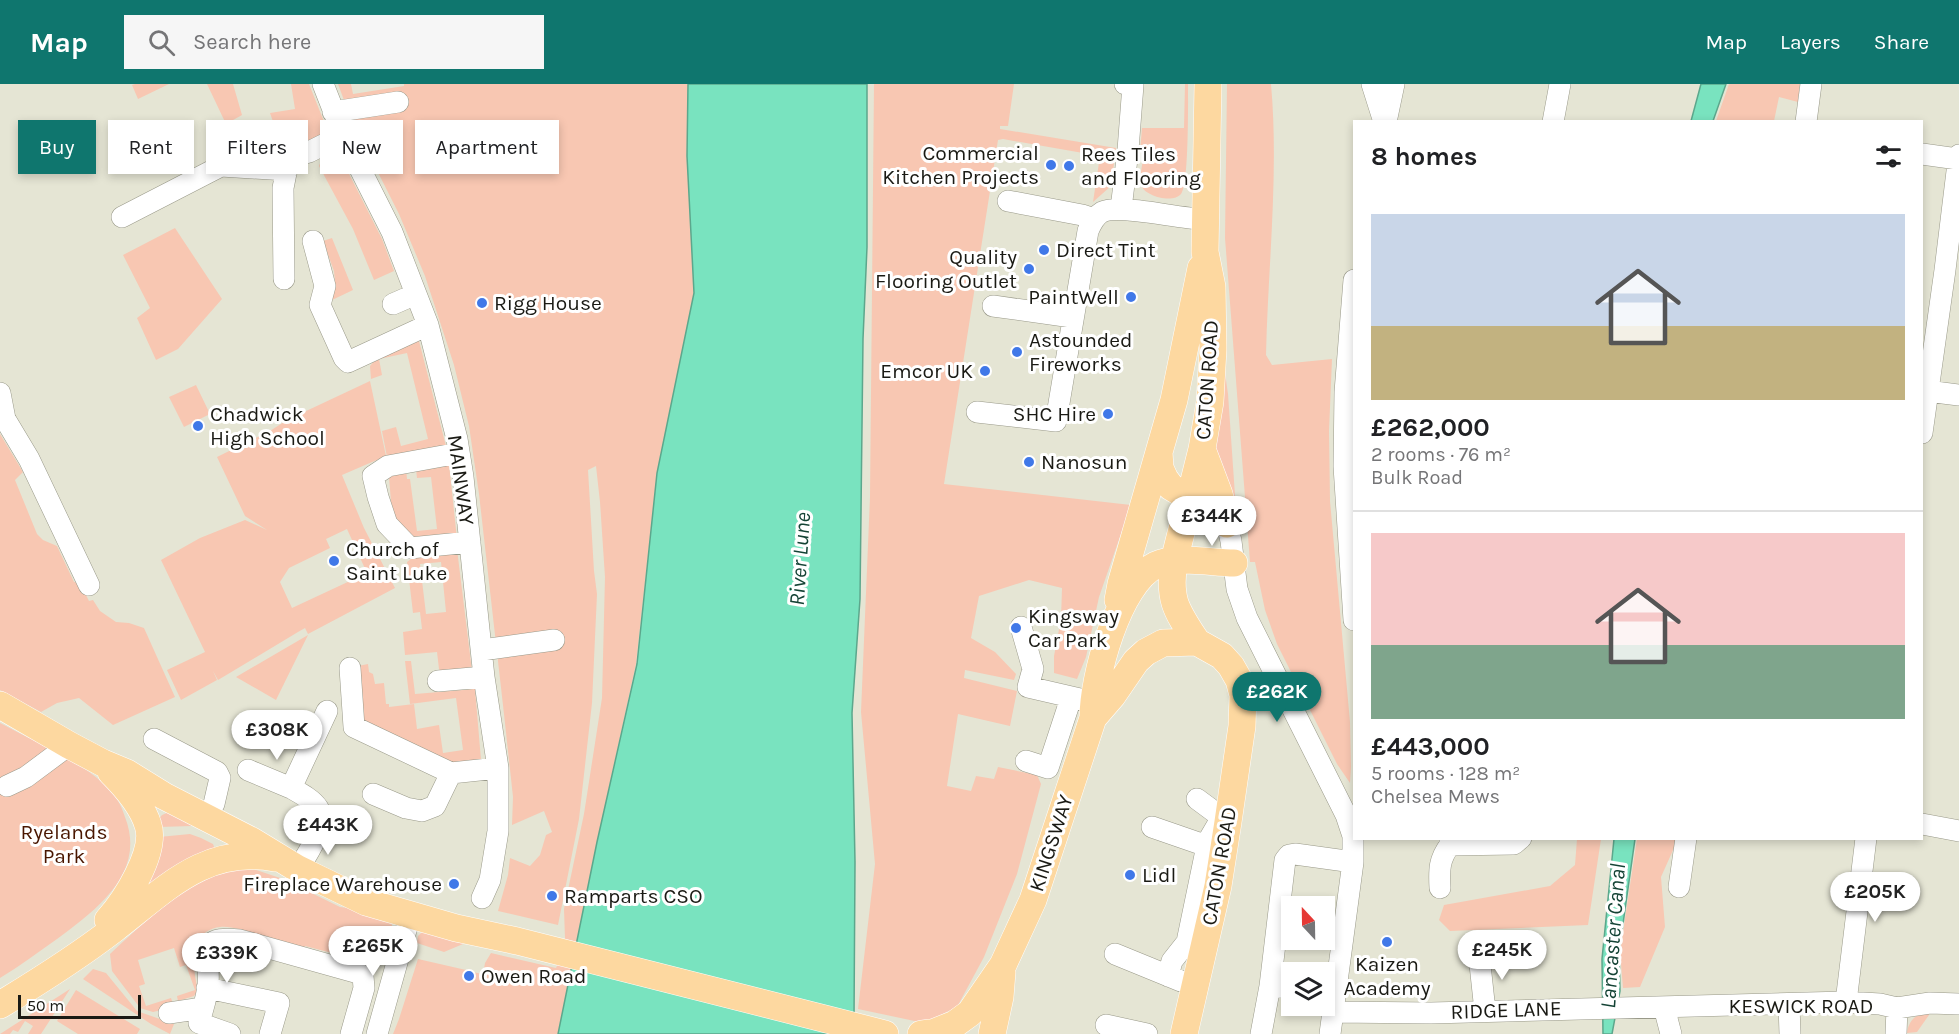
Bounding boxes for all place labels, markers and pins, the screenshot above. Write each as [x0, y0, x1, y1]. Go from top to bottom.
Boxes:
place label: Commercial Kitchen Projects [882, 141, 1039, 189]
place label: Rees Tiles and Flooring [1081, 142, 1201, 190]
marker: Commercial Kitchen Projects [1044, 158, 1058, 172]
marker: Rees Tiles and Flooring [1062, 159, 1076, 173]
place label: Direct Tint [1056, 238, 1156, 262]
marker: Direct Tint [1037, 243, 1051, 257]
place label: Quality Flooring Outlet [875, 245, 1017, 293]
marker: Quality Flooring Outlet [1022, 262, 1036, 276]
place label: PaintWell [1028, 285, 1119, 309]
marker: PaintWell [1124, 290, 1138, 304]
place label: Rigg House [494, 291, 602, 315]
marker: Rigg House [475, 296, 489, 310]
place label: Astounded Fireworks [1029, 328, 1133, 376]
marker: Astounded Fireworks [1010, 345, 1024, 359]
place label: Emcor UK [880, 359, 973, 383]
marker: Emcor UK [978, 364, 992, 378]
place label: Chadwick High School [210, 402, 325, 450]
place label: SHC Hire [1013, 402, 1096, 426]
marker: SHC Hire [1101, 407, 1115, 421]
marker: Chadwick High School [191, 419, 205, 433]
place label: Nanosun [1041, 450, 1128, 474]
marker: Nanosun [1022, 455, 1036, 469]
pin: £344K [1170, 496, 1254, 547]
place label: Church of Saint Luke [346, 537, 447, 585]
marker: Church of Saint Luke [327, 554, 341, 568]
place label: Kingsway Car Park [1028, 604, 1119, 652]
marker: Kingsway Car Park [1009, 621, 1023, 635]
pin: £262K [1235, 672, 1319, 723]
pin: £308K [235, 710, 319, 761]
pin: £443K [286, 805, 370, 856]
place label: Lidl [1142, 863, 1176, 887]
marker: Lidl [1123, 868, 1137, 882]
place label: Fireplace Warehouse [243, 872, 442, 896]
pin: £205K [1833, 872, 1917, 923]
marker: Fireplace Warehouse [447, 877, 461, 891]
place label: Ramparts CSO [564, 884, 703, 908]
marker: Ramparts CSO [545, 889, 559, 903]
pin: £265K [331, 926, 415, 977]
pin: £245K [1460, 930, 1544, 981]
pin: £339K [185, 933, 269, 984]
marker: Kaizen Academy [1380, 935, 1394, 949]
place label: Kaizen Academy [1343, 952, 1431, 1000]
place label: Owen Road [481, 964, 587, 988]
marker: Owen Road [462, 969, 476, 983]

